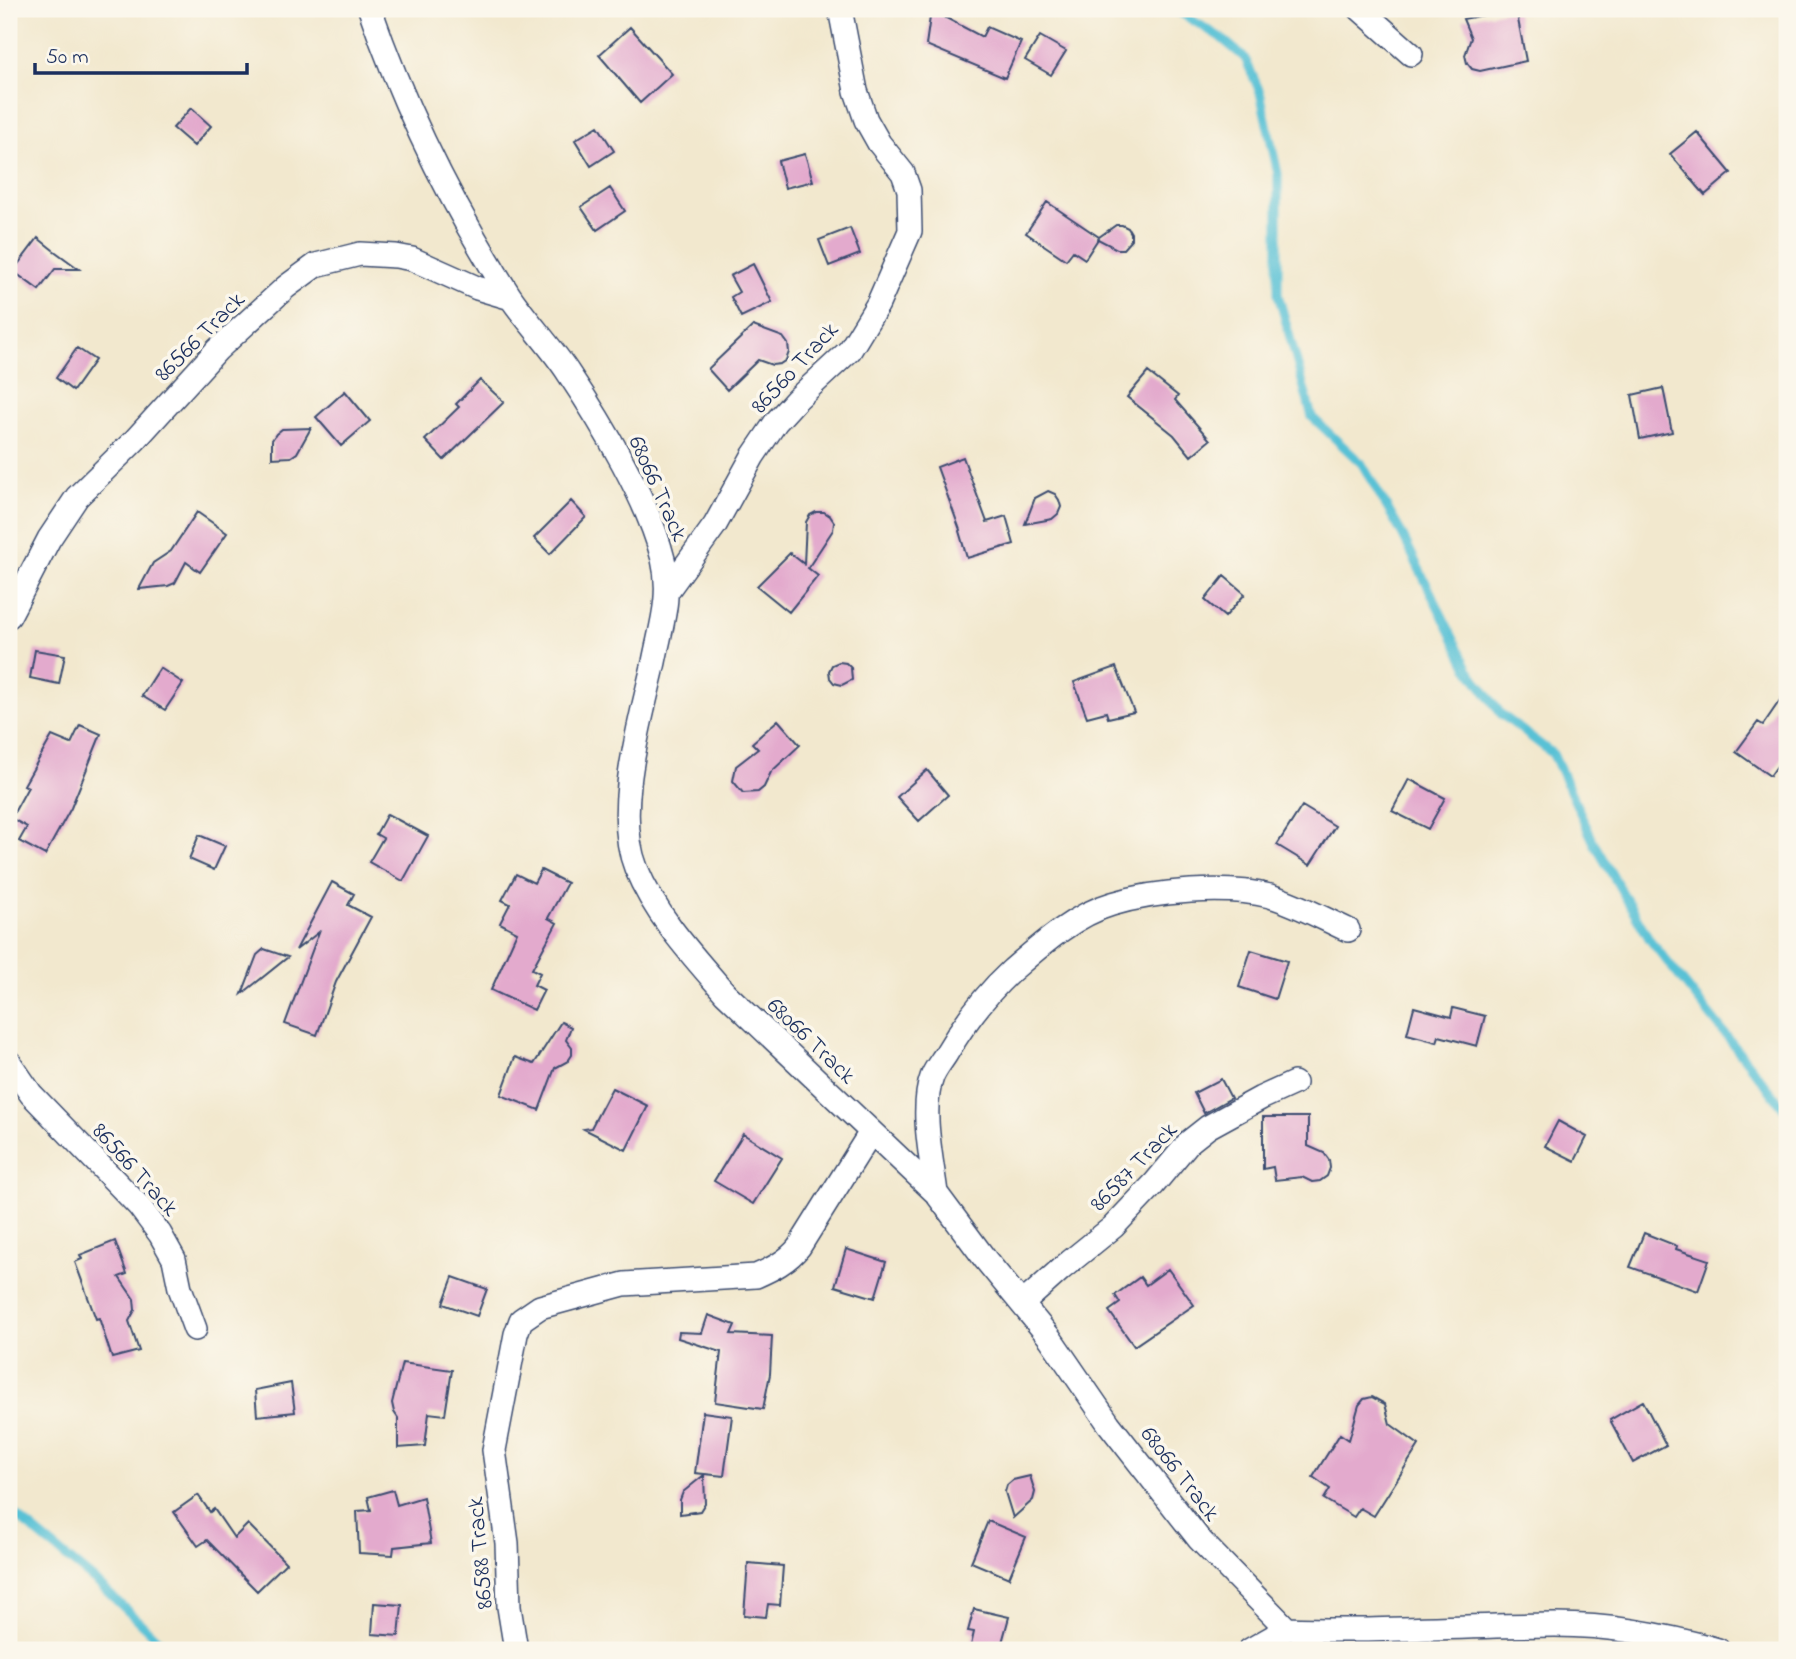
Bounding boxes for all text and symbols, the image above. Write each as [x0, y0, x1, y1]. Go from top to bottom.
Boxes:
scale bar [35, 32, 247, 76]
text: 50 m [46, 43, 89, 73]
street label: 86566 Track [147, 284, 254, 391]
street label: 86560 Track [744, 314, 848, 423]
street label: 68066 Track [618, 431, 696, 548]
street label: 68066 Track [758, 990, 863, 1094]
street label: 86587 Track [1083, 1114, 1187, 1221]
street label: 86566 Track [82, 1116, 186, 1226]
street label: 68066 Track [1131, 1419, 1228, 1530]
street label: 86588 Track [459, 1495, 504, 1610]

